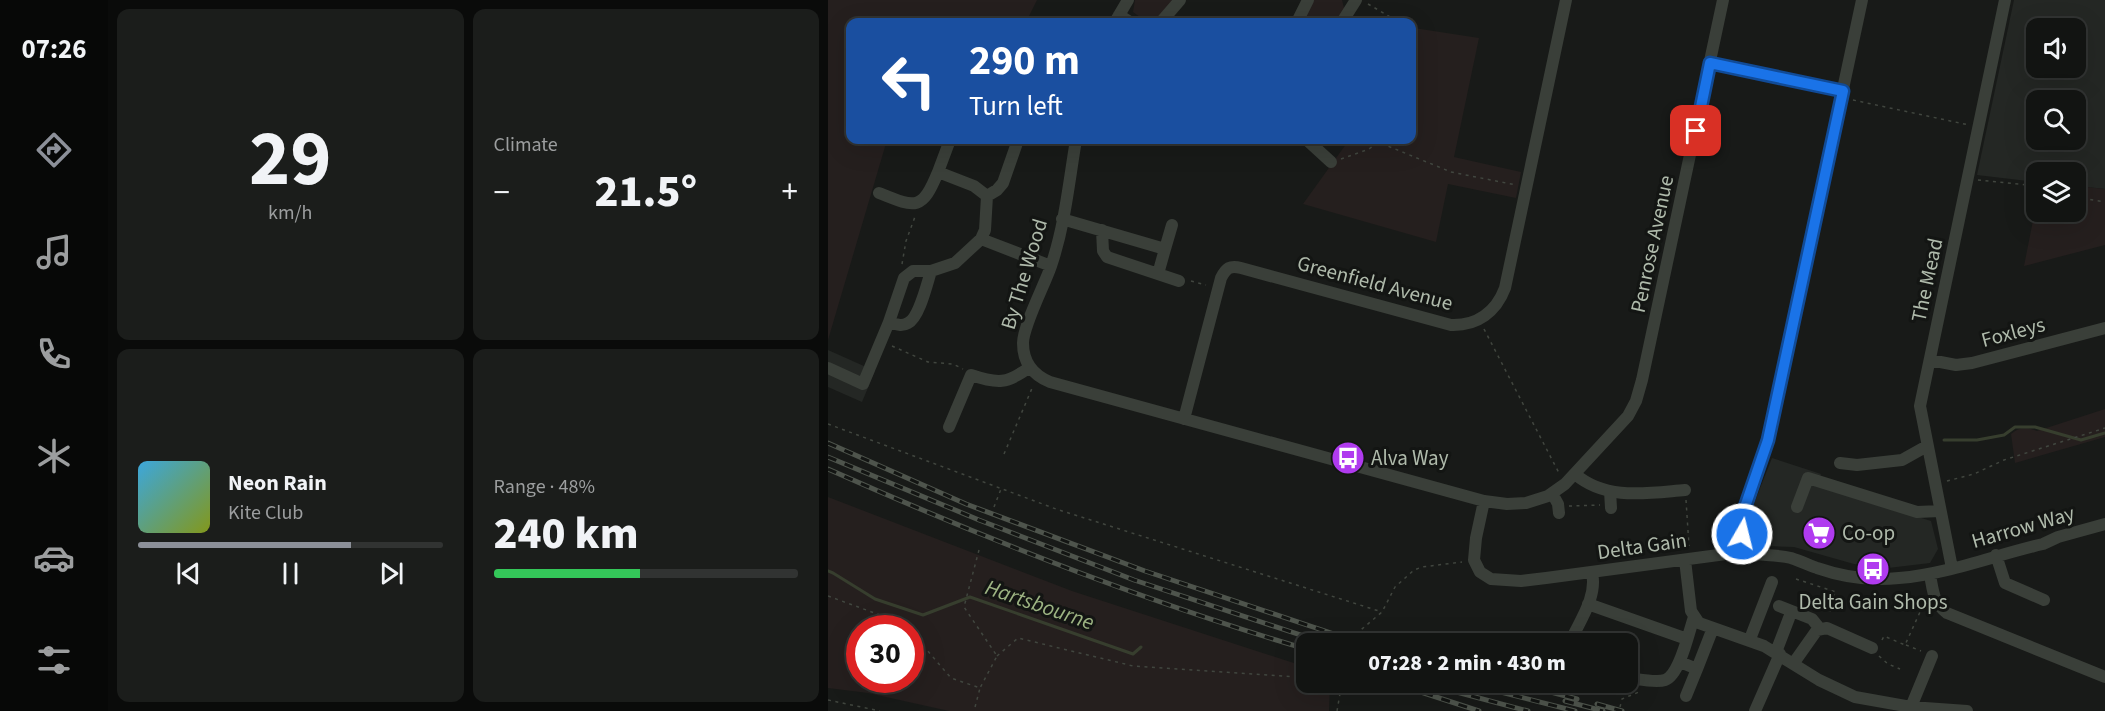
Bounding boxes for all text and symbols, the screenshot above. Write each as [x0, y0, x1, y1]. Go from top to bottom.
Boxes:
map controls [2026, 18, 2086, 222]
button: sound [2026, 18, 2086, 78]
text: 07:26 [21, 30, 87, 69]
text: 290 m [969, 31, 1080, 91]
icon: left [870, 42, 948, 120]
text: Turn left [969, 87, 1063, 126]
button: search [2026, 90, 2086, 150]
text: 29 [249, 104, 331, 215]
pin [1670, 105, 1721, 156]
icon: arrive [1679, 114, 1712, 147]
icon: directions [33, 129, 75, 171]
text: Climate [494, 131, 558, 159]
text: 21.5° [594, 160, 697, 224]
button: layers [2026, 162, 2086, 222]
text: − [494, 169, 510, 216]
text: + [782, 169, 798, 216]
street label: Penrose Avenue [1623, 172, 1681, 316]
text: km/h [268, 199, 312, 227]
street label: By The Wood [993, 215, 1055, 333]
icon: music [33, 231, 75, 273]
street label: The Mead [1903, 235, 1951, 325]
street label: Greenfield Avenue [1294, 248, 1456, 318]
street label: Foxleys [1978, 309, 2048, 355]
icon: phone [33, 333, 75, 375]
icon: climate [33, 435, 75, 477]
bus stop icon: Alva Way [1330, 440, 1366, 476]
place label: Alva Way [1371, 443, 1449, 473]
text: Neon Rain [228, 467, 327, 499]
text: Range · 48% [494, 473, 595, 501]
street label: Harrow Way [1968, 498, 2078, 556]
text: Kite Club [228, 499, 303, 527]
text: 240 km [494, 502, 639, 566]
position arrow [1710, 502, 1774, 566]
supermarket icon: Co-op [1801, 515, 1837, 551]
place label: Co-op [1842, 518, 1895, 548]
street label: Delta Gain [1595, 525, 1689, 567]
icon: car [33, 537, 75, 579]
bus stop icon: Delta Gain Shops [1855, 551, 1891, 587]
icon: previous [172, 557, 205, 590]
icon: pause [274, 557, 307, 590]
icon: next [375, 557, 408, 590]
water label: Hartsbourne [981, 571, 1098, 639]
place label: Delta Gain Shops [1799, 587, 1948, 617]
speed limit sign: 30 [846, 615, 924, 693]
icon: filters [33, 639, 75, 681]
text: 07:28 · 2 min · 430 m [1368, 647, 1566, 679]

